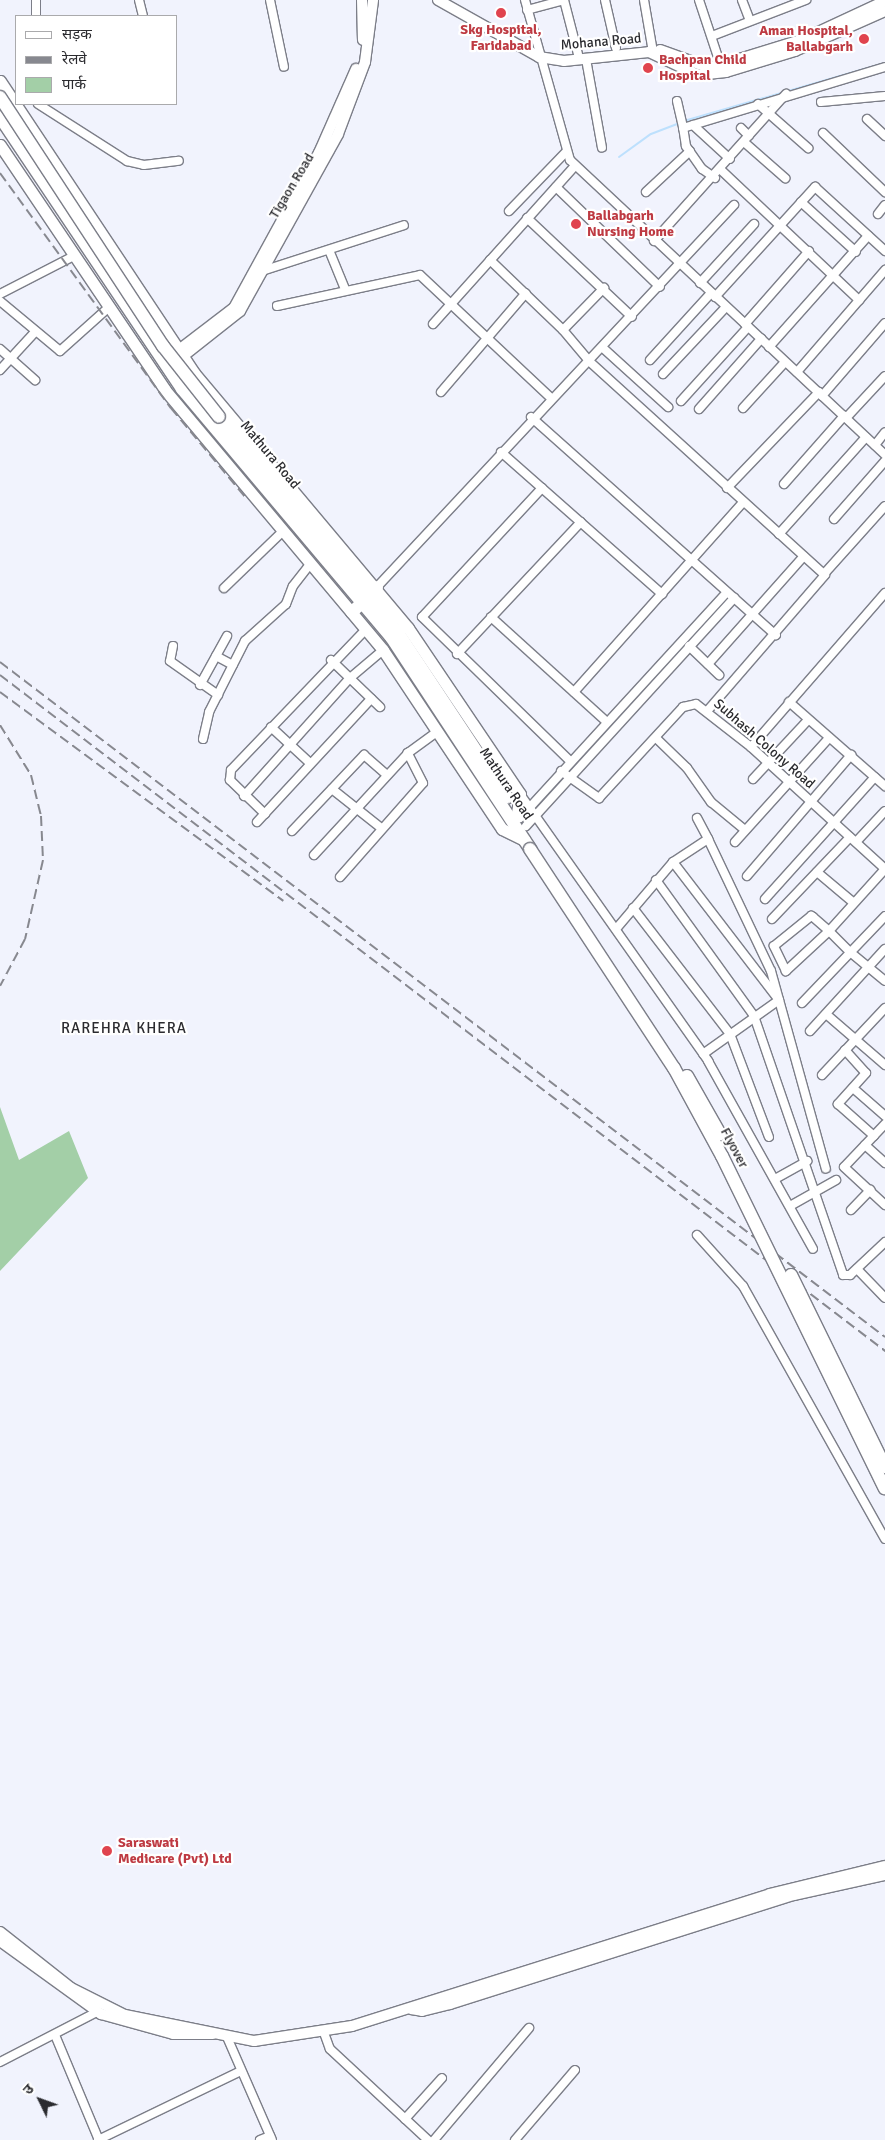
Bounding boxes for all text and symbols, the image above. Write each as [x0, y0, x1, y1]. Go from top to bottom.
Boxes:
marker: Skg Hospital, Faridabad [494, 6, 508, 20]
legend [15, 15, 178, 105]
place label: Skg Hospital, Faridabad [460, 22, 542, 54]
place label: Aman Hospital, Ballabgarh [759, 23, 853, 56]
text: सड़क [62, 25, 92, 43]
street label: Mohana Road [560, 30, 642, 54]
marker: Aman Hospital, Ballabgarh [857, 32, 871, 46]
text: रेलवे [62, 50, 87, 68]
place label: Bachpan Child Hospital [659, 52, 747, 84]
marker: Bachpan Child Hospital [641, 61, 655, 75]
text: पार्क [62, 75, 86, 93]
street label: Tigaon Road [266, 150, 318, 222]
place label: Ballabgarh Nursing Home [587, 208, 674, 240]
marker: Ballabgarh Nursing Home [569, 217, 583, 231]
street label: Mathura Road [237, 418, 303, 492]
street label: Subhash Colony Road [710, 696, 818, 792]
street label: Mathura Road [476, 745, 536, 823]
district label: RAREHRA KHERA [59, 1020, 189, 1038]
street label: Flyover [716, 1125, 752, 1171]
place label: Saraswati Medicare (Pvt) Ltd [118, 1835, 232, 1868]
marker: Saraswati Medicare (Pvt) Ltd [100, 1844, 114, 1858]
north arrow [15, 2075, 65, 2125]
text: उ [19, 2081, 38, 2098]

